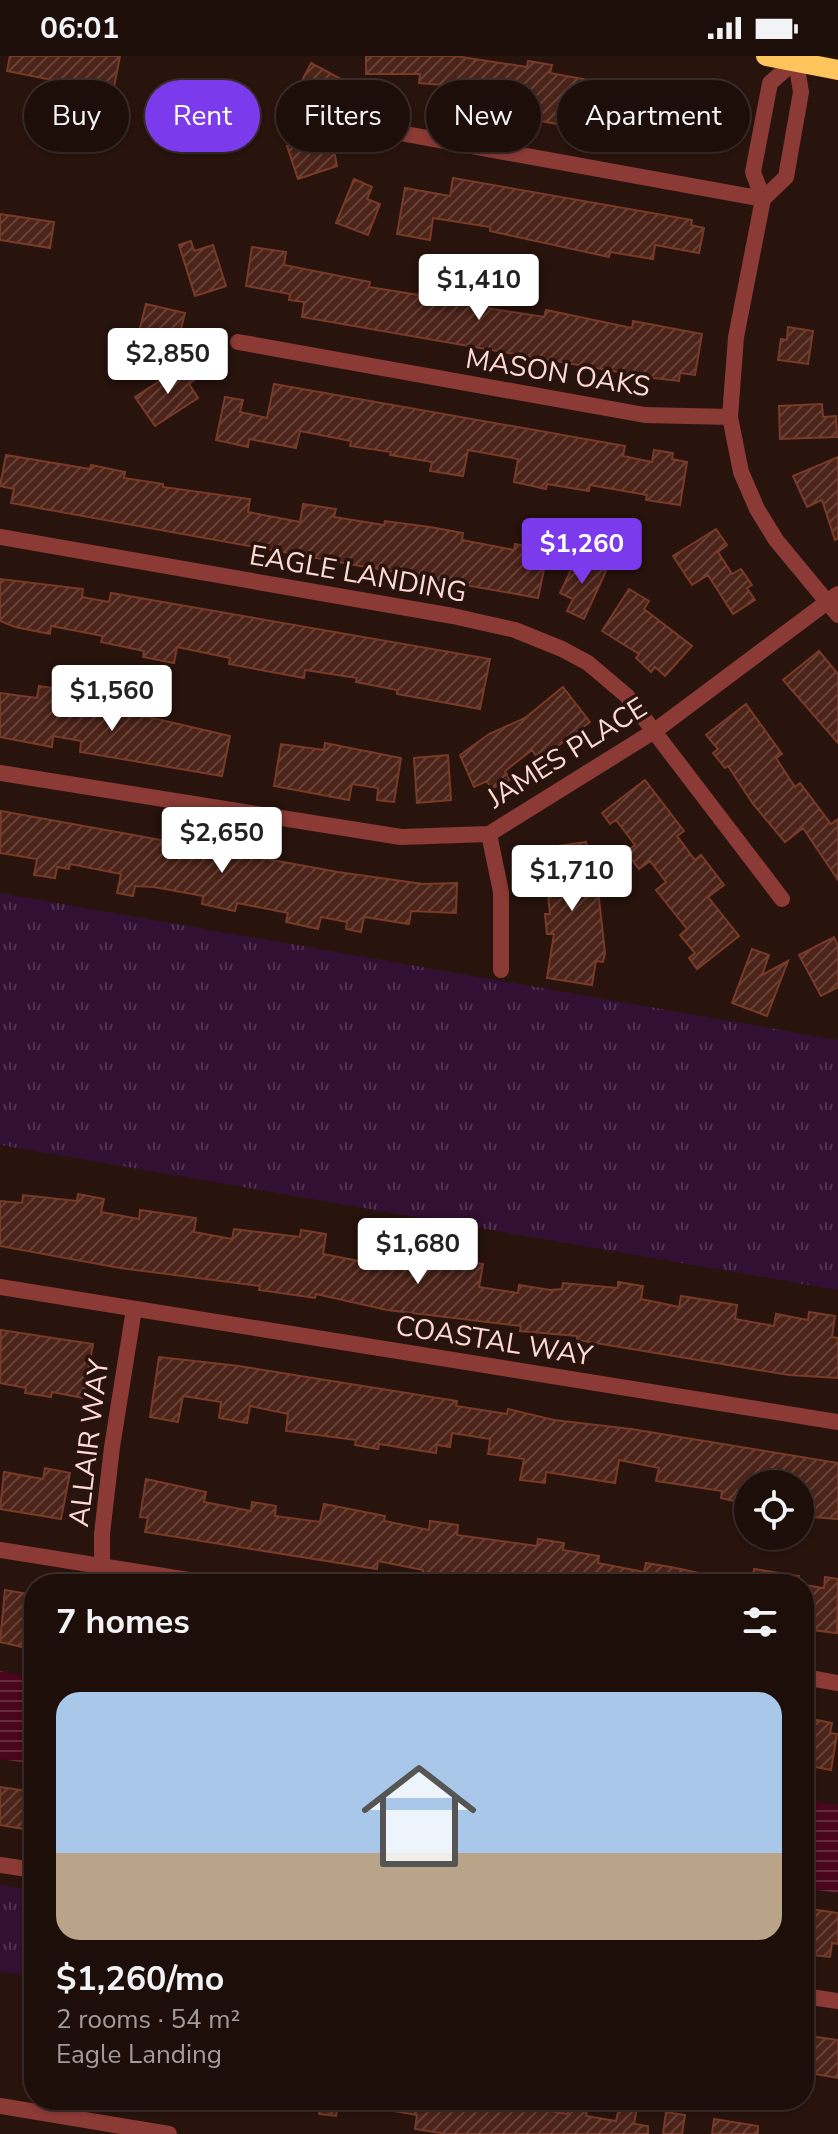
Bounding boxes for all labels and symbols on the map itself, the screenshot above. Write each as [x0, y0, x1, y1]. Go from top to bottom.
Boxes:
pin: $1,410 [414, 254, 544, 322]
pin: $2,850 [103, 328, 233, 396]
street label: MASON OAKS [463, 340, 653, 406]
pin: $1,260 [517, 518, 647, 586]
street label: EAGLE LANDING [246, 536, 470, 612]
pin: $1,560 [47, 665, 177, 733]
street label: JAMES PLACE [479, 689, 654, 818]
pin: $2,650 [157, 807, 287, 875]
pin: $1,710 [507, 845, 637, 913]
pin: $1,680 [353, 1218, 483, 1286]
street label: COASTAL WAY [393, 1307, 596, 1375]
street label: ALLAIR WAY [60, 1356, 118, 1529]

